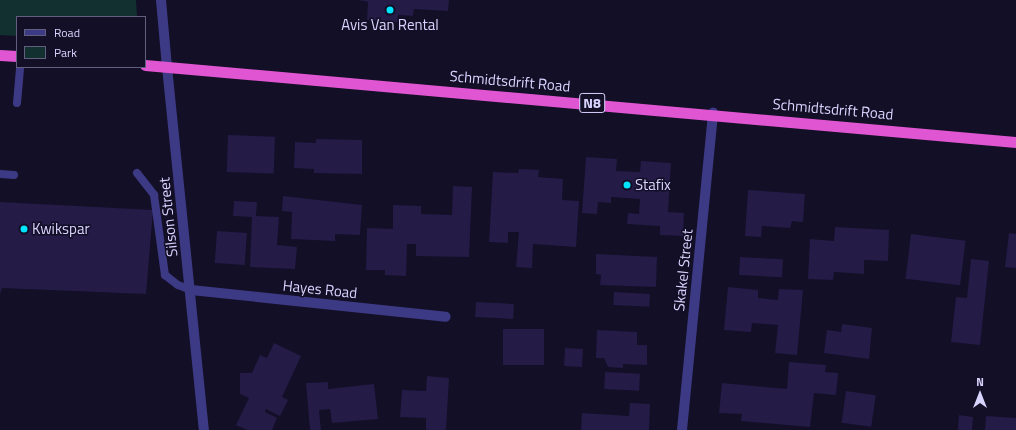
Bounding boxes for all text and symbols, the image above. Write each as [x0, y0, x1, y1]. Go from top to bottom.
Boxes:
marker: Avis Van Rental [385, 5, 395, 15]
legend [16, 16, 146, 68]
place label: Avis Van Rental [341, 16, 439, 34]
text: Road [54, 23, 80, 42]
text: Park [54, 43, 77, 62]
street label: Schmidtsdrift Road [449, 67, 571, 95]
road number: N8 [579, 91, 605, 115]
street label: Schmidtsdrift Road [772, 95, 894, 123]
street label: Silson Street [155, 176, 181, 258]
place label: Stafix [635, 176, 671, 194]
marker: Stafix [622, 180, 632, 190]
place label: Kwikspar [32, 220, 90, 238]
marker: Kwikspar [19, 224, 29, 234]
street label: Skakel Street [670, 228, 696, 312]
street label: Hayes Road [282, 276, 358, 302]
north arrow [960, 374, 1000, 414]
text: N [976, 374, 984, 390]

